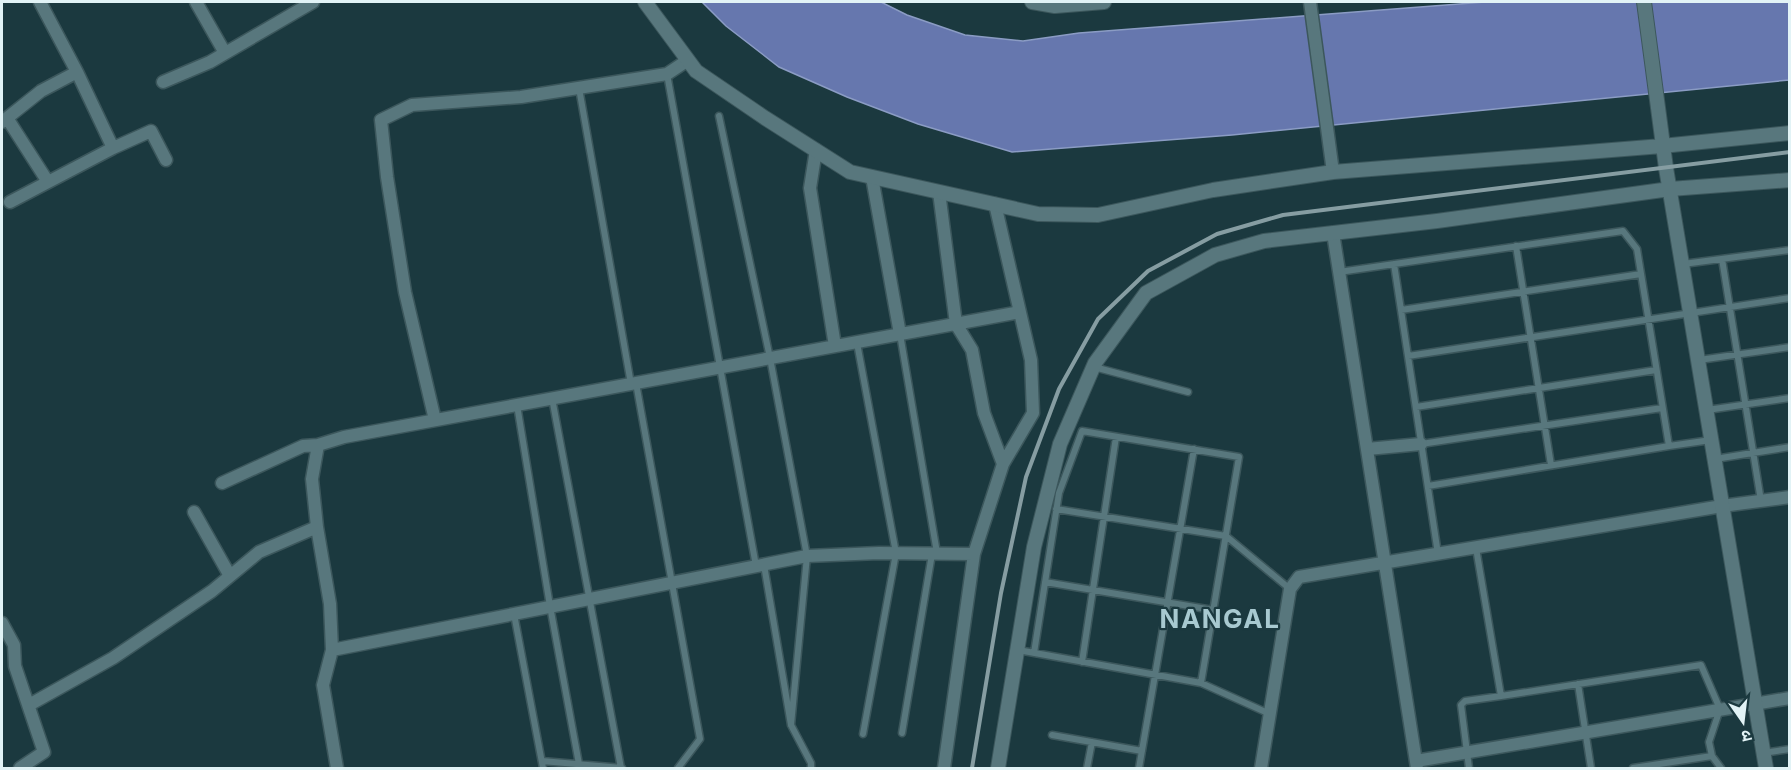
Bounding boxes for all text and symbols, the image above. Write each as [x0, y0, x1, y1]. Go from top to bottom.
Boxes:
district label: NANGAL [1160, 603, 1280, 634]
north arrow [1713, 692, 1773, 752]
text: उ [1739, 726, 1754, 748]

